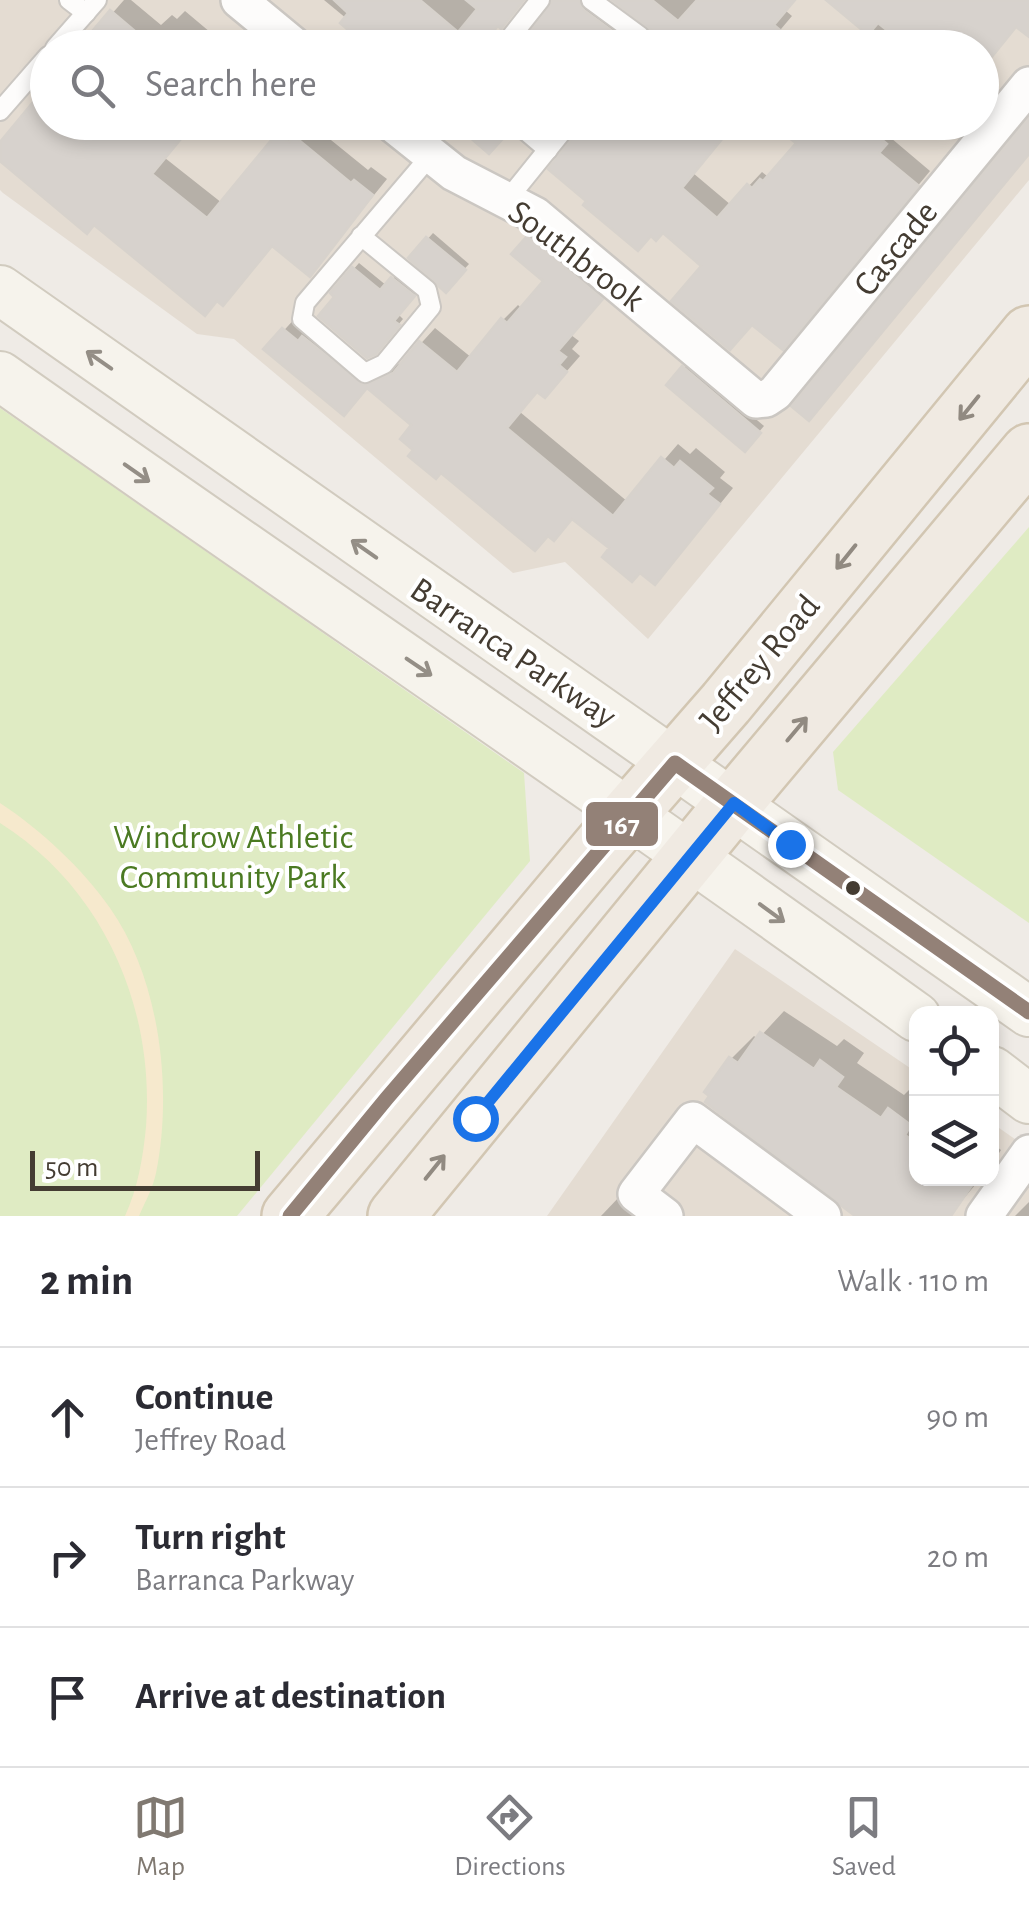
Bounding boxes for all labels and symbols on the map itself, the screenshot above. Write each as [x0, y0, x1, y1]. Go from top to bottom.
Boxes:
street label: Southbrook [502, 194, 650, 318]
street label: Cascade [848, 195, 945, 303]
one-way arrow [86, 350, 113, 371]
one-way arrow [958, 394, 980, 420]
one-way arrow [123, 462, 150, 483]
one-way arrow [350, 539, 378, 560]
one-way arrow [835, 543, 857, 569]
street label: Barranca Parkway [404, 572, 622, 735]
street label: Jeffrey Road [694, 588, 827, 737]
one-way arrow [404, 656, 432, 677]
one-way arrow [786, 716, 808, 742]
line badge: 167 [584, 800, 660, 848]
text: 167 [604, 812, 640, 840]
park label: Windrow Athletic Community Park [113, 820, 353, 895]
route end [768, 822, 814, 868]
unlabelled marker [843, 878, 863, 898]
one-way arrow [757, 902, 785, 923]
route start [453, 1096, 499, 1142]
scale bar [30, 1146, 260, 1190]
one-way arrow [424, 1155, 446, 1181]

